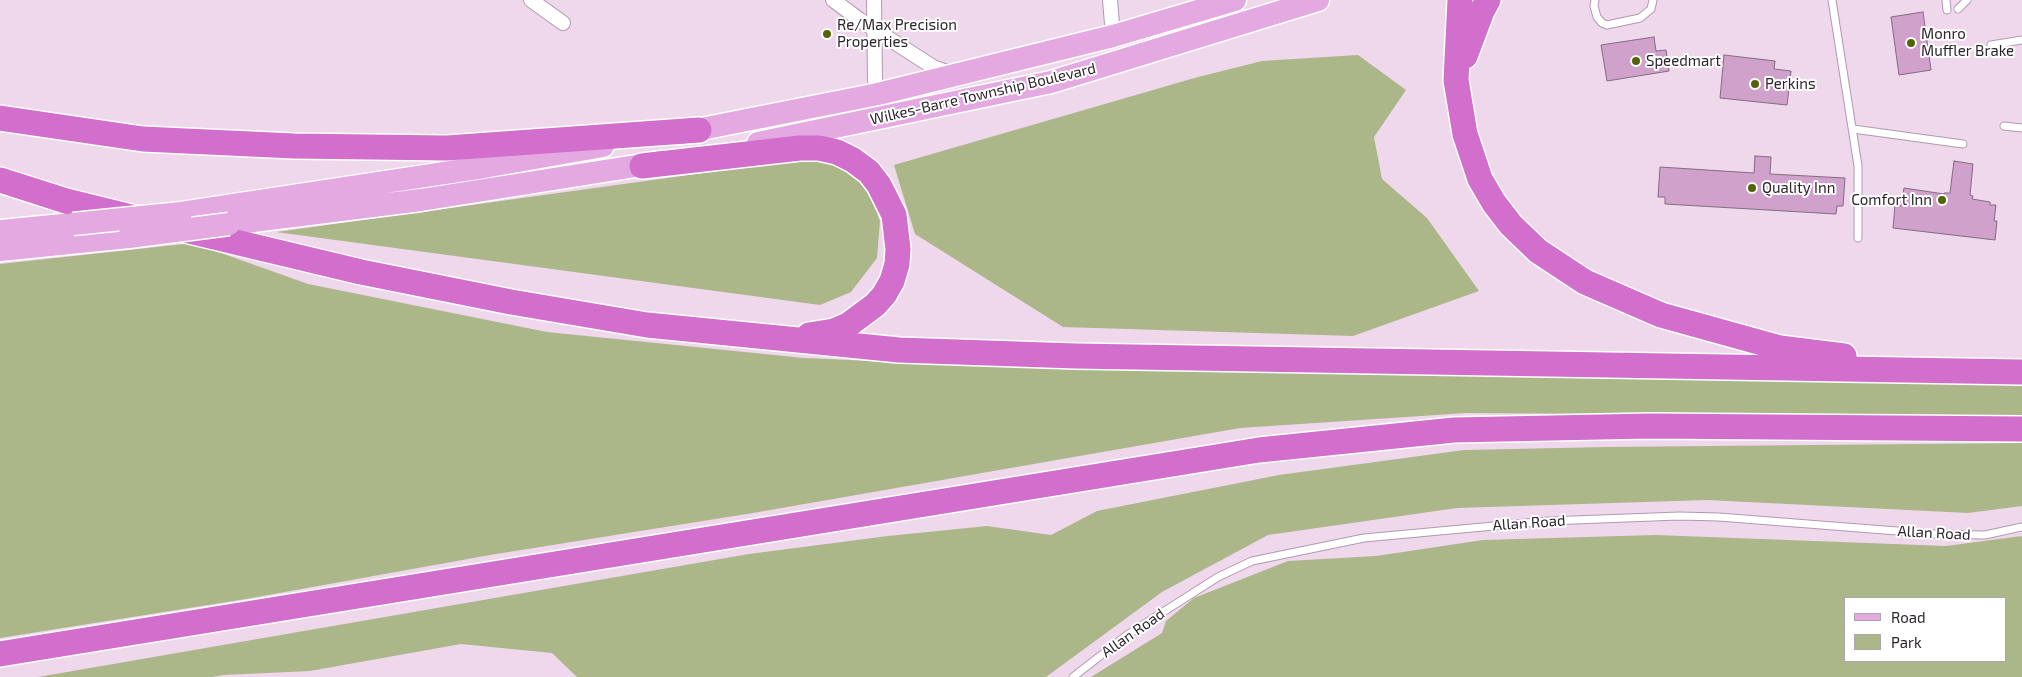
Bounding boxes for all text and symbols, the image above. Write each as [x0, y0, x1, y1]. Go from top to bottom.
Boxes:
place label: Re/Max Precision Properties [837, 16, 957, 51]
place label: Monro Muffler Brake [1921, 25, 2014, 60]
marker: Re/Max Precision Properties [821, 28, 833, 40]
marker: Monro Muffler Brake [1905, 37, 1917, 49]
place label: Speedmart [1646, 52, 1721, 70]
marker: Speedmart [1630, 55, 1642, 67]
street label: Wilkes-Barre Township Boulevard [868, 59, 1098, 129]
place label: Perkins [1765, 75, 1816, 93]
marker: Perkins [1749, 78, 1761, 90]
place label: Quality Inn [1762, 179, 1835, 197]
marker: Quality Inn [1746, 182, 1758, 194]
place label: Comfort Inn [1851, 191, 1932, 209]
marker: Comfort Inn [1936, 194, 1948, 206]
street label: Allan Road [1492, 511, 1566, 535]
street label: Allan Road [1897, 522, 1971, 544]
legend [1844, 597, 2007, 662]
street label: Allan Road [1098, 605, 1168, 661]
text: Road [1891, 608, 1926, 626]
text: Park [1891, 633, 1922, 651]

